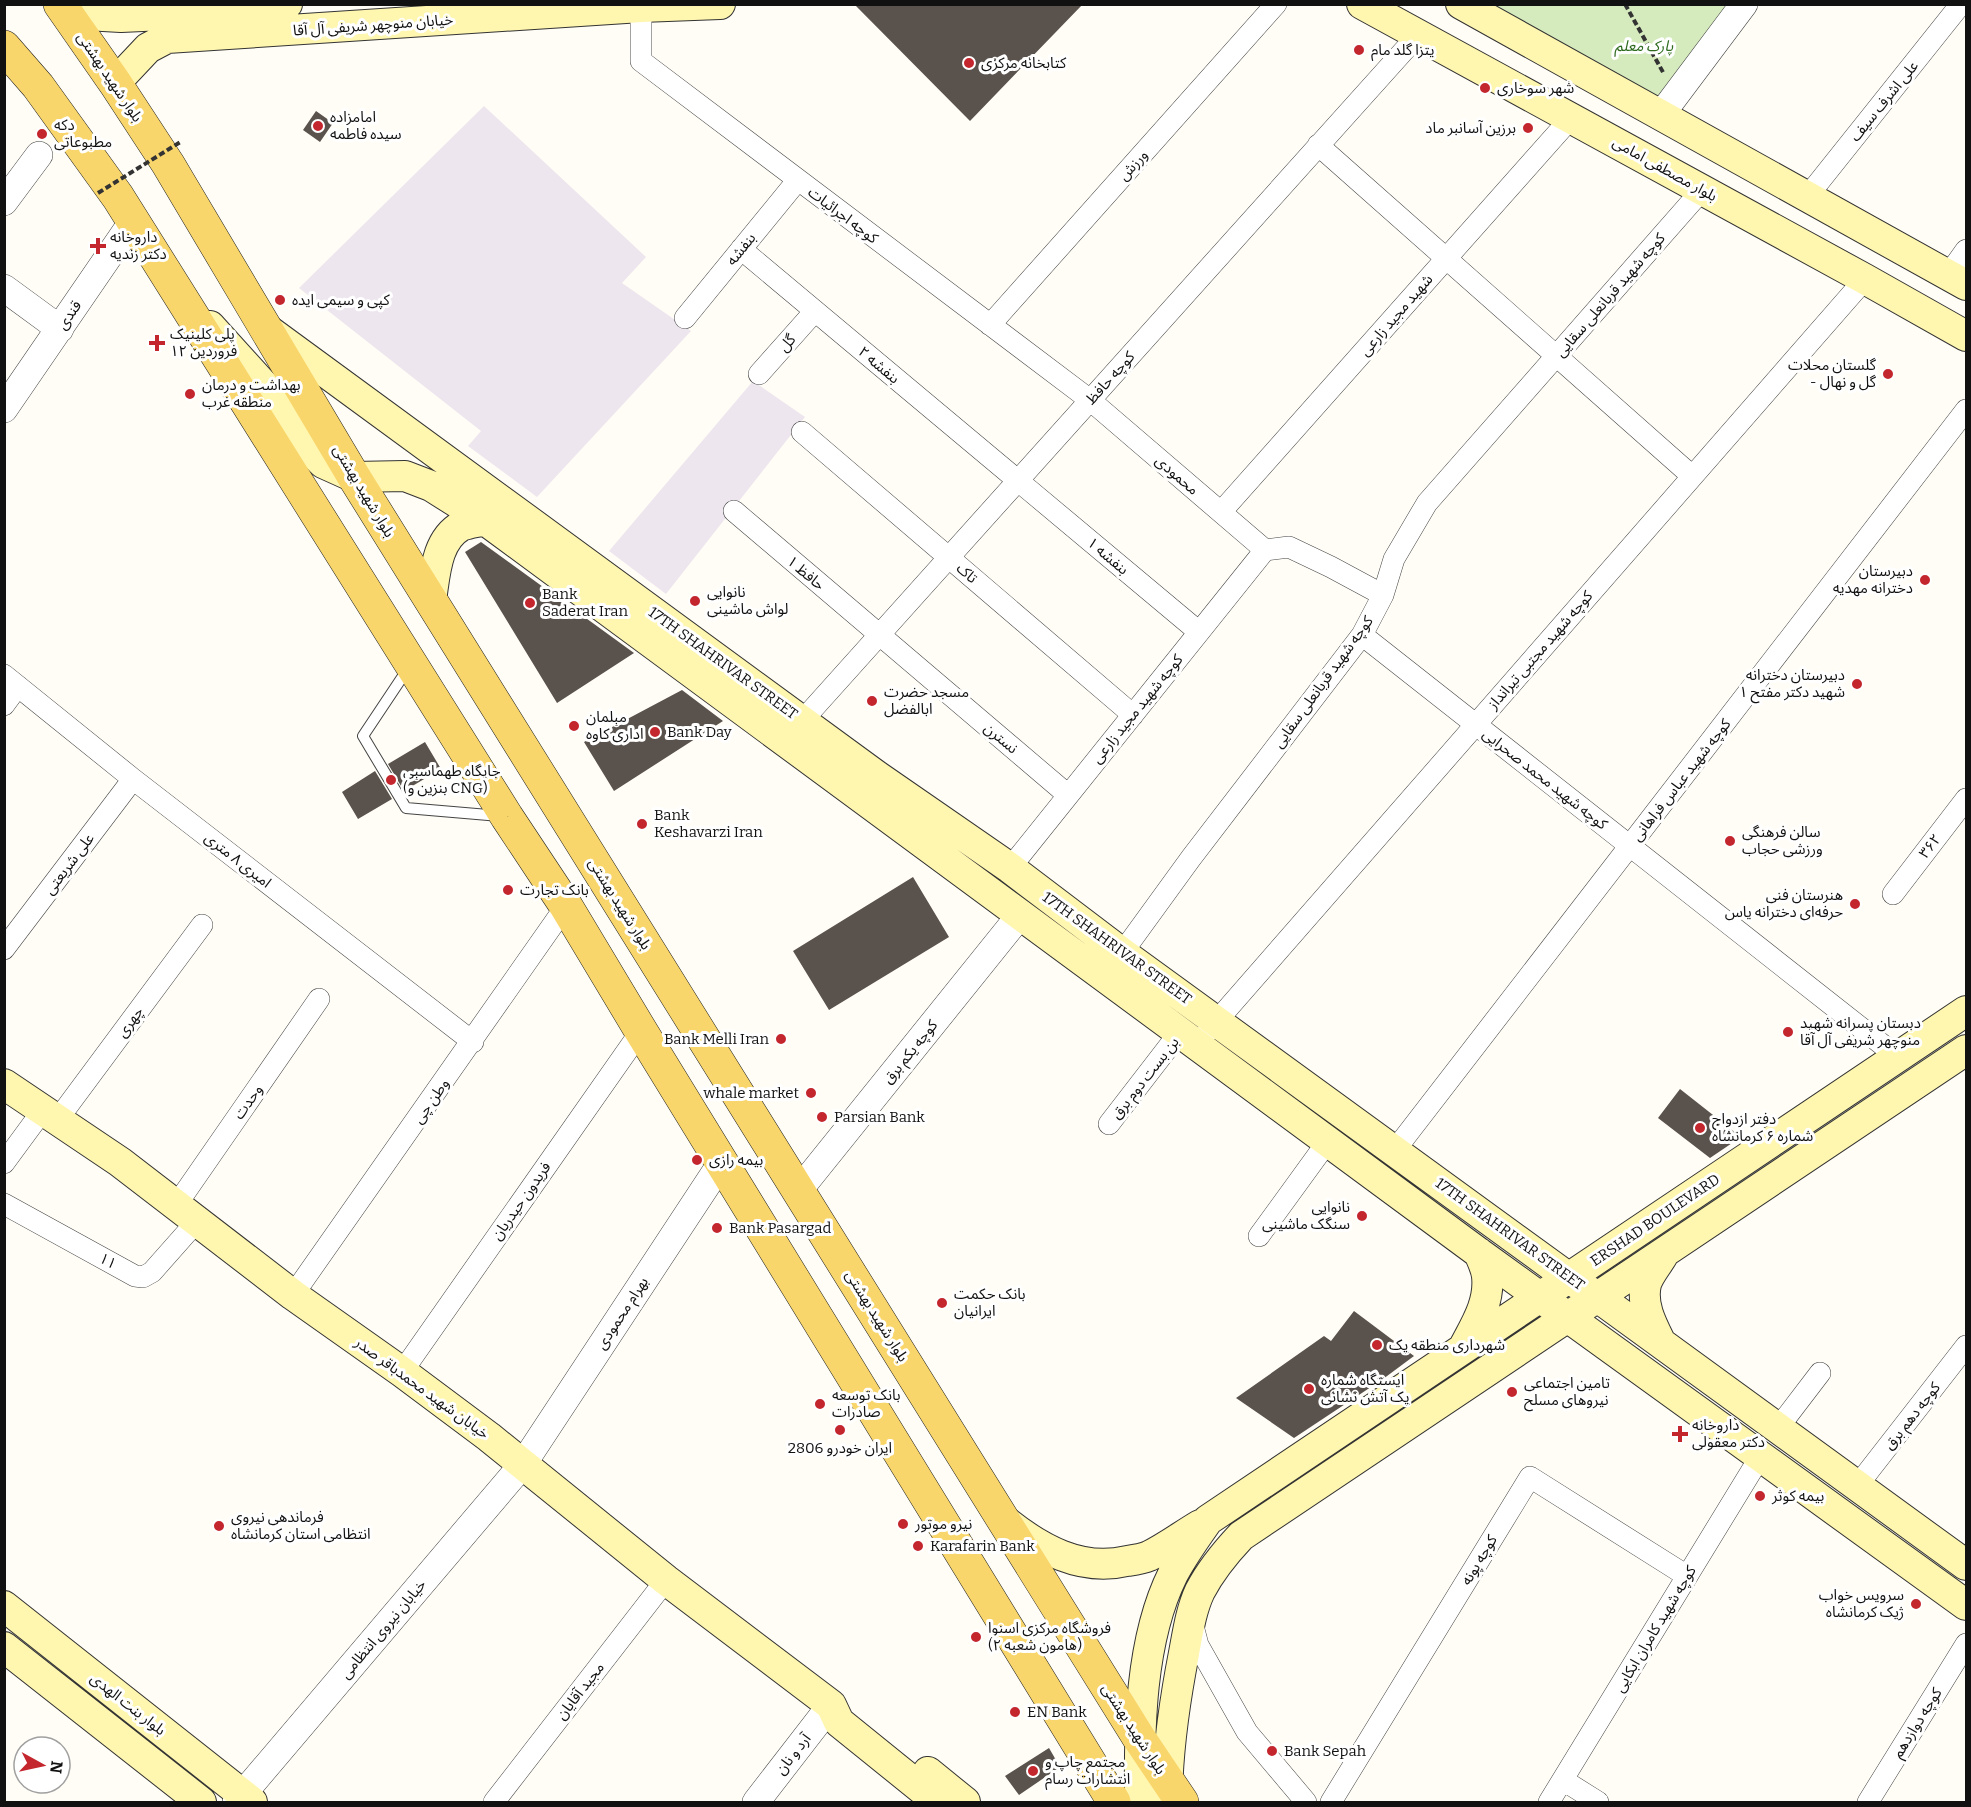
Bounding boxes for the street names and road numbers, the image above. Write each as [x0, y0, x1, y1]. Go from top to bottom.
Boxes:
street label: خیابان منوچهر شریفی آل آقا [292, 10, 454, 41]
street label: بلوار شهید بهشتی [73, 29, 147, 125]
street label: علی اشرف سیف [1846, 57, 1922, 145]
street label: بلوار مصطفی امامی [1610, 133, 1720, 205]
street label: ورزش [1114, 146, 1152, 184]
street label: کوچه اجرائیات [804, 183, 882, 248]
street label: بنفشه [722, 229, 760, 269]
street label: کوچه شهید قربانعلی سقایی [1551, 229, 1670, 361]
street label: شهید مجید زارعی [1356, 270, 1437, 360]
street label: قندی [53, 297, 85, 333]
street label: گل [775, 330, 800, 355]
street label: بنفشه ۲ [855, 343, 903, 387]
street label: کوچه حافظ [1082, 347, 1140, 409]
street label: بلوار شهید بهشتی [329, 442, 399, 540]
street label: محمودی [1152, 451, 1202, 499]
street label: بنفشه ۱ [1084, 534, 1132, 578]
street label: حافظ ۱ [783, 552, 829, 594]
street label: تاک [953, 559, 981, 587]
street label: کوچه شهید مجتبی تیرانداز [1483, 587, 1598, 714]
street label: 17TH SHAHRIVAR STREET [645, 603, 801, 723]
street label: کوچه شهید قربانعلی سقایی [1269, 612, 1378, 752]
street label: کوچه شهید مجید زارعی [1088, 650, 1188, 768]
street label: کوچه شهید عباس فراهانی [1628, 715, 1736, 845]
street label: نسترن [980, 719, 1022, 757]
street label: کوچه شهید محمد صحرایی [1478, 725, 1612, 835]
street label: امیری ۸ متری [201, 828, 275, 892]
street label: علی شریعتی [40, 829, 98, 898]
street label: ۳۶۲ [1915, 830, 1945, 862]
street label: بلوار شهید بهشتی [585, 855, 655, 953]
street label: 17TH SHAHRIVAR STREET [1039, 888, 1195, 1008]
street label: چهری [113, 1003, 148, 1042]
street label: کوچه یکم برق [879, 1016, 943, 1089]
street label: بن بست دوم برق [1107, 1033, 1184, 1124]
street label: وطن چی [409, 1075, 454, 1128]
street label: وحدت [230, 1081, 266, 1123]
street label: فریدون حیدریان [487, 1158, 555, 1244]
street label: ERSHAD BOULEVARD [1587, 1170, 1723, 1270]
street label: 17TH SHAHRIVAR STREET [1432, 1174, 1588, 1294]
street label: ۱۱ [96, 1249, 120, 1273]
street label: بلوار شهید بهشتی [842, 1267, 912, 1365]
street label: بهرام محمودی [592, 1273, 654, 1354]
street label: خیابان شهید محمدباقر صدر [351, 1333, 493, 1443]
street label: کوچه دهم برق [1880, 1378, 1946, 1455]
street label: کوچه پونه [1457, 1531, 1502, 1589]
street label: کوچه شهید کامران ابکایی [1610, 1562, 1701, 1696]
street label: خیابان نیروی انتظامی [336, 1575, 430, 1682]
street label: مجید آقایان [552, 1659, 608, 1723]
street label: بلوار بنت الهدی [87, 1669, 169, 1739]
street label: بلوار شهید بهشتی [1098, 1680, 1170, 1778]
street label: کوچه دوازدهم [1888, 1684, 1948, 1762]
street label: آرد و نان [771, 1729, 815, 1778]

